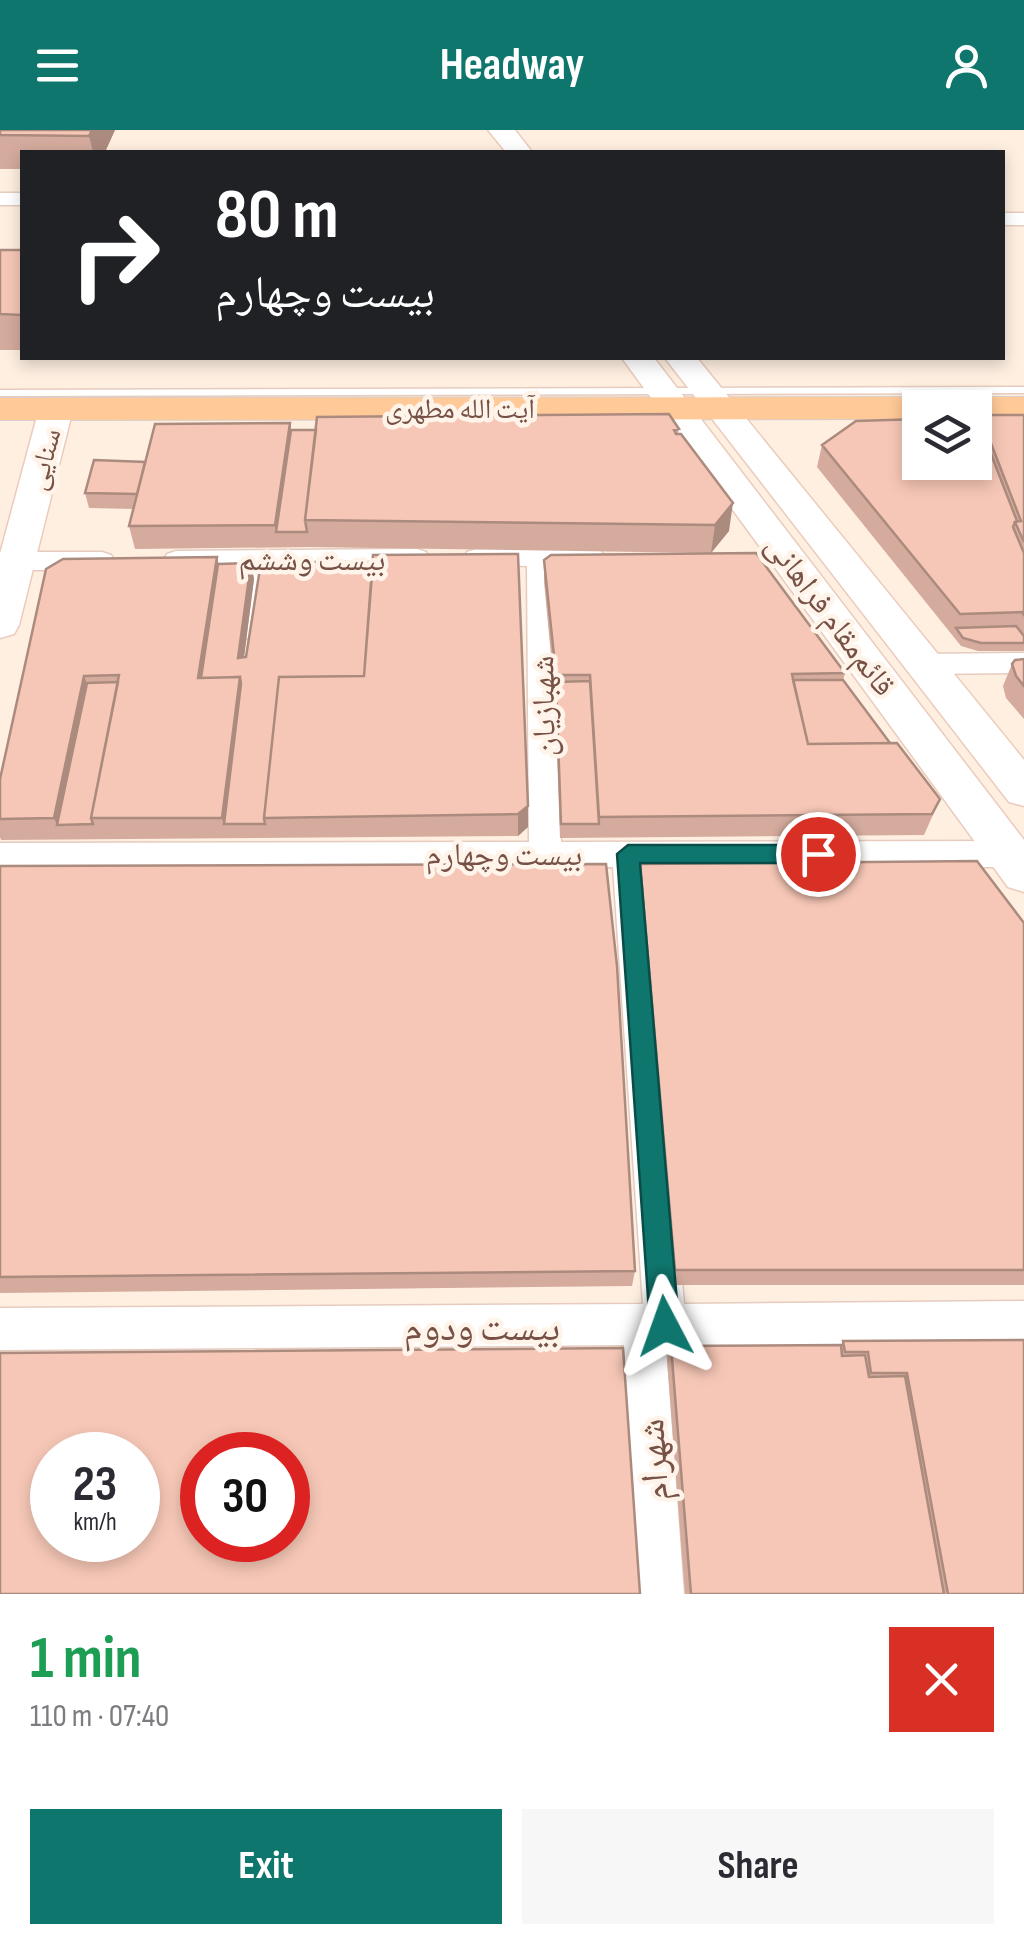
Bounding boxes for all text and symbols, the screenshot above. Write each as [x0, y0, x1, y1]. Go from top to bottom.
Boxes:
icon: menu [30, 38, 85, 93]
text: Headway [440, 38, 584, 93]
icon: person [939, 38, 994, 93]
text: 80 m [215, 174, 339, 258]
icon: right [50, 190, 180, 320]
text: بیست وچهارم [215, 266, 435, 321]
map controls [902, 390, 992, 480]
button: layers [902, 390, 992, 480]
street label: آیت الله مطهری [385, 393, 536, 426]
street label: سنایی [20, 425, 68, 494]
street label: قائم‌مقام فراهانی [756, 527, 903, 704]
street label: بیست وششم [239, 541, 385, 580]
street label: شهبازیان [524, 655, 565, 757]
pin [776, 812, 861, 897]
icon: arrive [791, 827, 846, 882]
street label: بیست وچهارم [426, 836, 582, 875]
position arrow [613, 1274, 717, 1378]
street label: بیست ودوم [404, 1306, 560, 1352]
street label: شهرام [629, 1417, 681, 1503]
speed limit sign: 30 [180, 1432, 310, 1562]
text: 23 [73, 1455, 117, 1515]
text: km/h [73, 1507, 117, 1538]
text: 1 min [30, 1623, 142, 1695]
button: close [889, 1627, 994, 1732]
text: 110 m · 07:40 [30, 1697, 169, 1736]
button: Exit [30, 1809, 502, 1924]
button: Share [522, 1809, 994, 1924]

